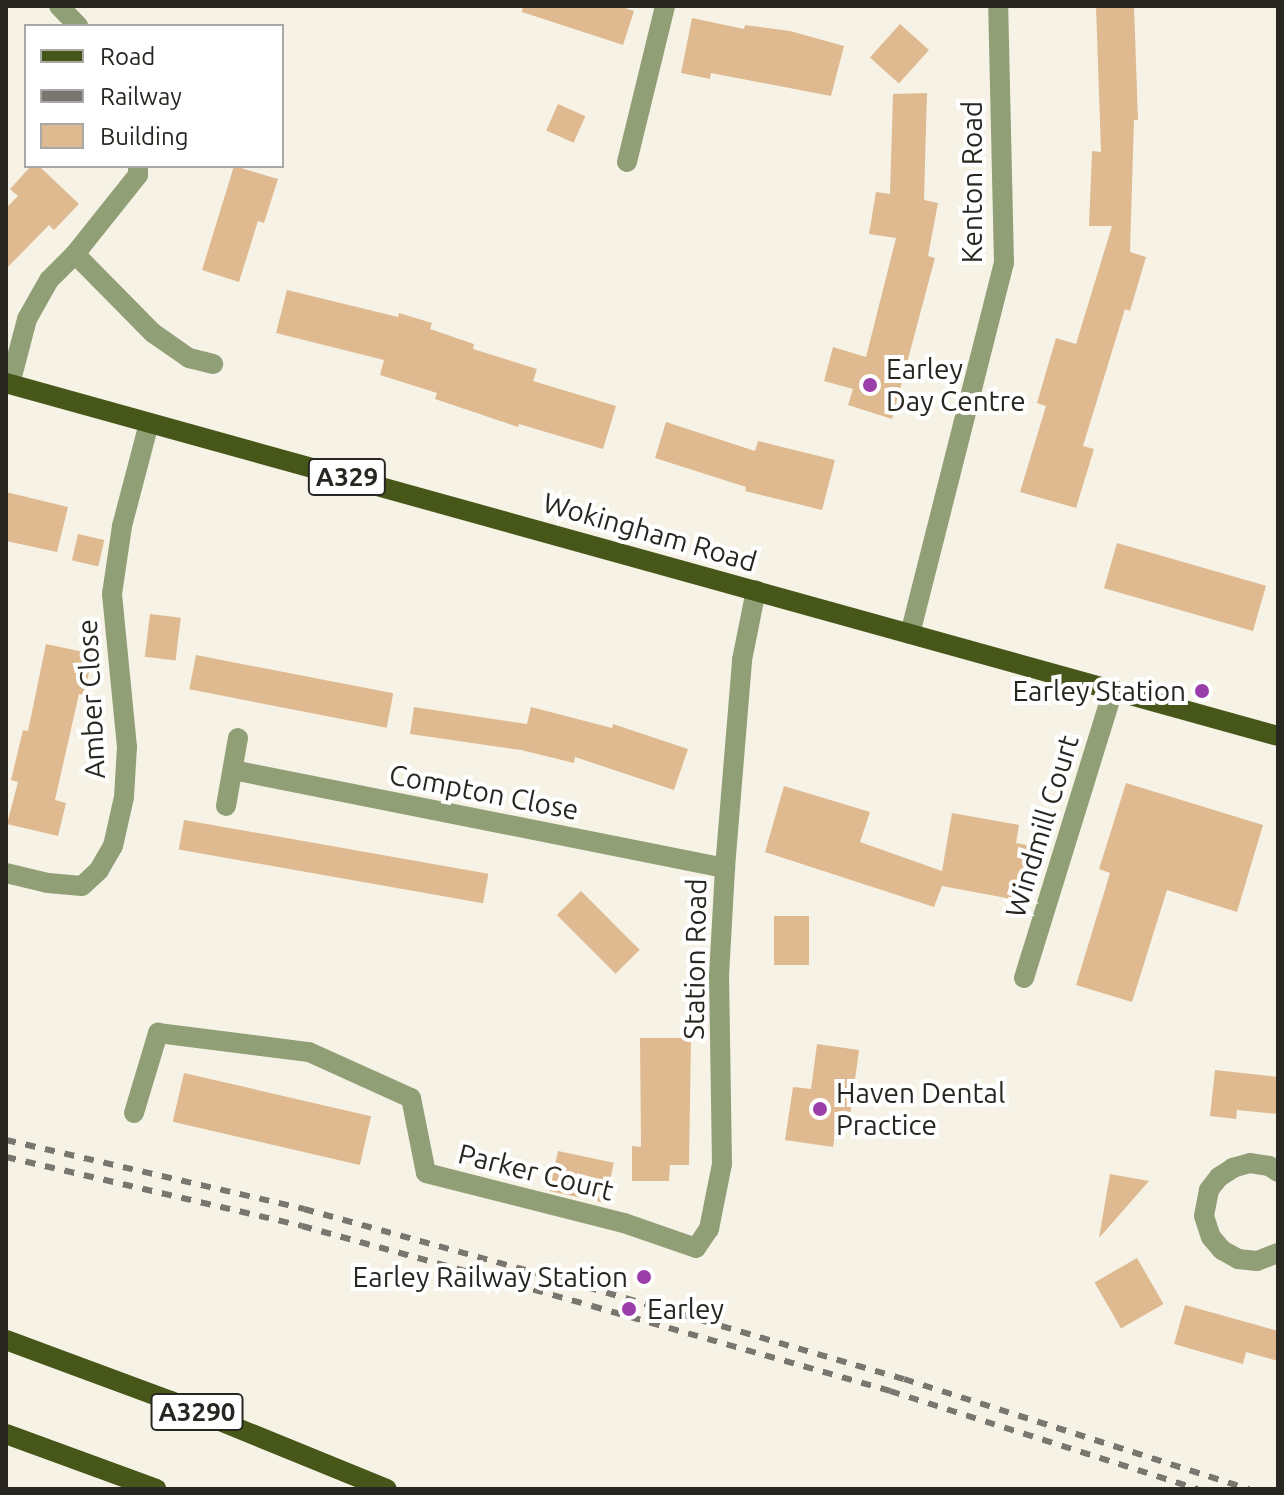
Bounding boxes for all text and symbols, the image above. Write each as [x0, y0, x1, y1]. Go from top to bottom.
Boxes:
legend [24, 24, 284, 168]
text: Road [100, 43, 155, 70]
text: Railway [100, 83, 182, 110]
street label: Kenton Road [955, 101, 989, 263]
text: Building [100, 123, 188, 150]
place label: Earley Day Centre [886, 352, 1026, 418]
marker: Earley Day Centre [861, 376, 879, 394]
road number: A329 [307, 455, 387, 499]
street label: Wokingham Road [539, 485, 761, 579]
street label: Amber Close [70, 618, 112, 780]
place label: Earley Station [1012, 674, 1186, 708]
marker: Earley Station [1193, 682, 1211, 700]
street label: Windmill Court [998, 731, 1086, 921]
street label: Compton Close [386, 757, 582, 827]
street label: Station Road [677, 878, 713, 1040]
place label: Haven Dental Practice [836, 1076, 1005, 1142]
marker: Haven Dental Practice [811, 1100, 829, 1118]
street label: Parker Court [455, 1136, 617, 1208]
place label: Earley Railway Station [353, 1260, 628, 1294]
marker: Earley Railway Station [635, 1268, 653, 1286]
place label: Earley [647, 1292, 724, 1326]
marker: Earley [618, 1298, 640, 1320]
road number: A3290 [149, 1390, 245, 1434]

